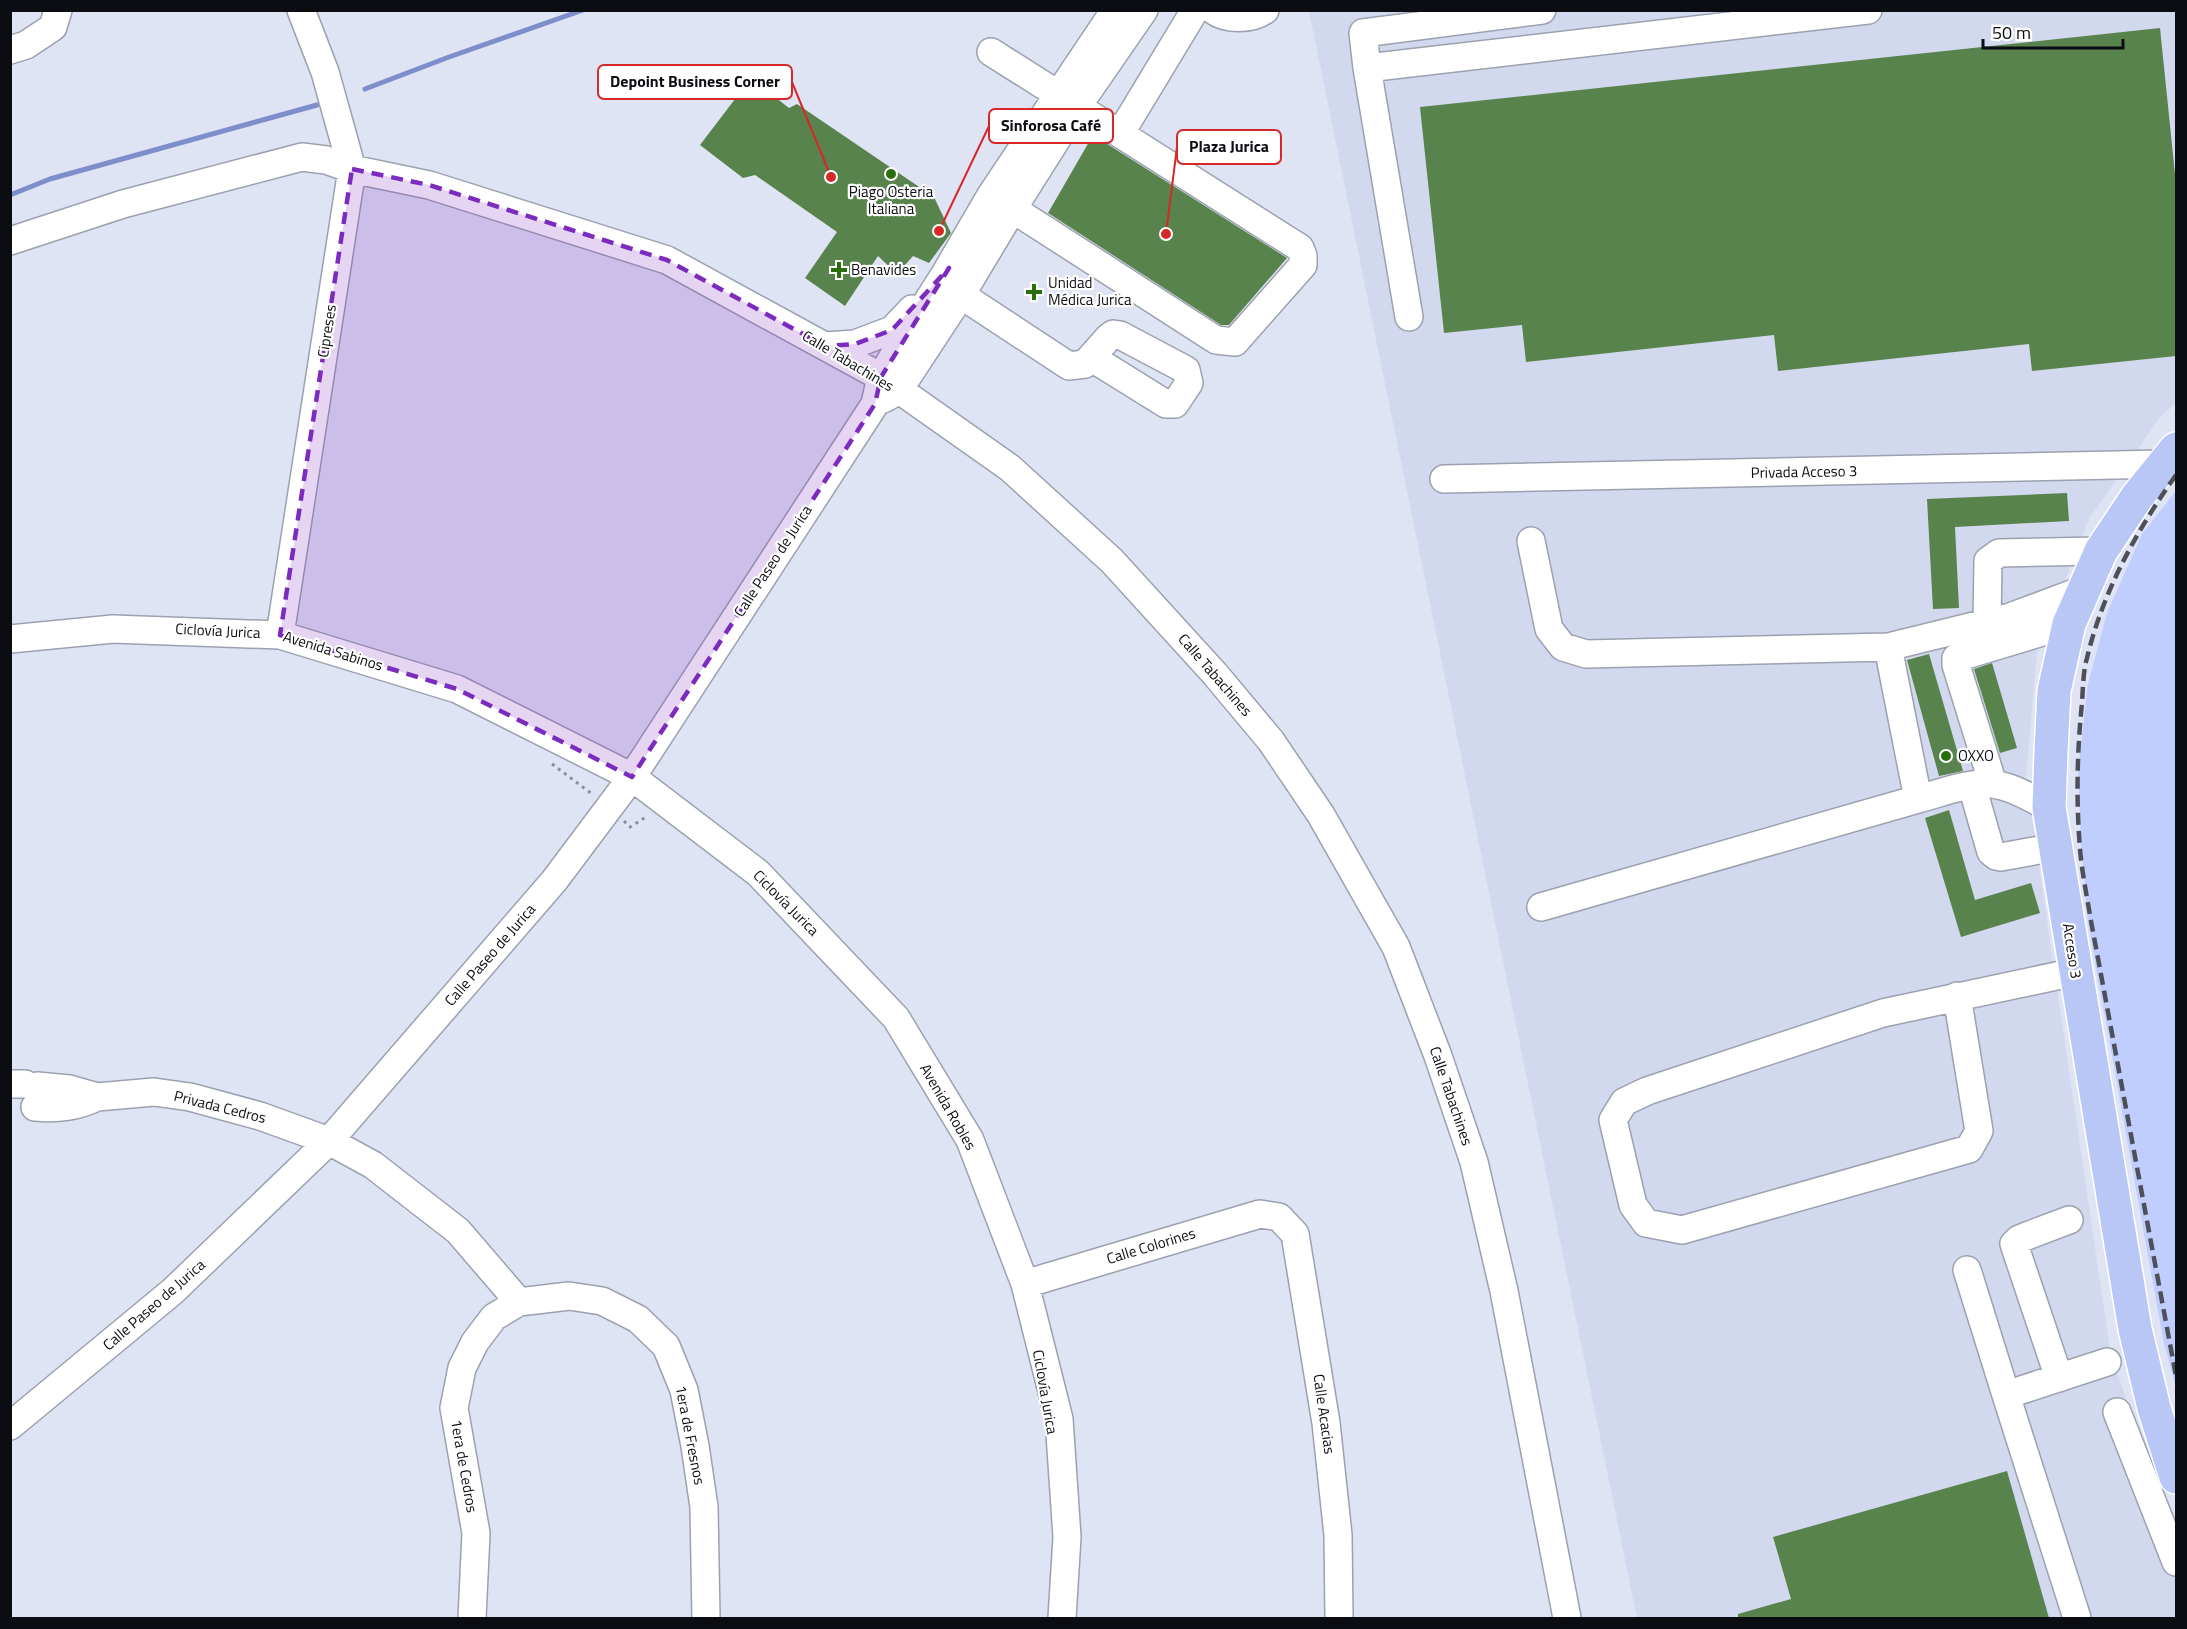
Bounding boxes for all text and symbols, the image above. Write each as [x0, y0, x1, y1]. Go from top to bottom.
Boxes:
scale bar [1983, 12, 2122, 50]
text: 50 m [1992, 19, 2031, 46]
callout: Depoint Business Corner [598, 65, 792, 99]
text: Depoint Business Corner [610, 69, 780, 93]
callout: Sinforosa Café [989, 109, 1113, 143]
text: Sinforosa Café [1001, 113, 1101, 137]
callout: Plaza Jurica [1177, 130, 1281, 164]
text: Plaza Jurica [1189, 134, 1269, 158]
marker: Piago Osteria Italiana [884, 167, 898, 181]
place label: Piago Osteria Italiana [849, 180, 934, 220]
place label: Benavides [851, 258, 916, 281]
marker: Benavides [832, 263, 846, 277]
place label: Unidad Médica Jurica [1048, 271, 1132, 311]
marker: Unidad Médica Jurica [1025, 283, 1043, 301]
street label: Cipreses [311, 303, 342, 359]
street label: Calle Tabachines [798, 324, 899, 397]
street label: Privada Acceso 3 [1750, 459, 1858, 484]
street label: Calle Paseo de Jurica [728, 500, 818, 621]
street label: Ciclovía Jurica [175, 617, 262, 644]
street label: Avenida Sabinos [280, 624, 386, 677]
street label: Calle Tabachines [1173, 628, 1258, 721]
place label: OXXO [1958, 744, 1994, 767]
marker: OXXO [1939, 749, 1953, 763]
street label: Ciclovía Jurica [748, 864, 825, 941]
street label: Calle Paseo de Jurica [439, 898, 541, 1011]
street label: Acceso 3 [2057, 922, 2088, 980]
street label: Calle Tabachines [1424, 1043, 1479, 1149]
street label: Avenida Robles [914, 1059, 982, 1154]
street label: Privada Cedros [172, 1084, 269, 1129]
street label: Calle Colorines [1104, 1221, 1198, 1270]
street label: Calle Paseo de Jurica [97, 1253, 210, 1356]
street label: Ciclovía Jurica [1027, 1348, 1064, 1436]
street label: Calle Acacias [1307, 1372, 1342, 1456]
street label: 1era de Fresnos [670, 1383, 711, 1487]
street label: 1era de Cedros [445, 1418, 484, 1514]

